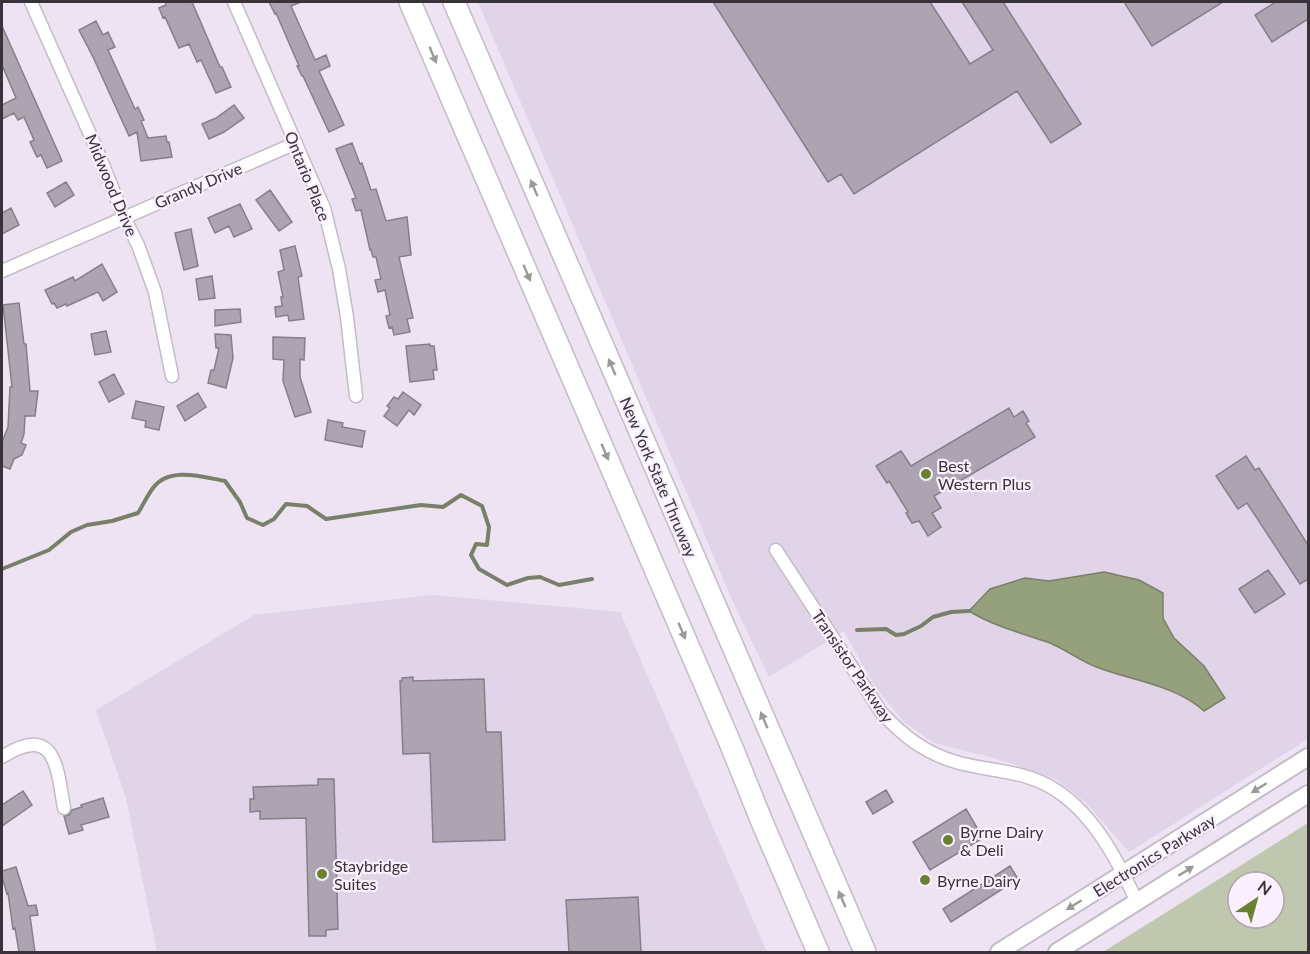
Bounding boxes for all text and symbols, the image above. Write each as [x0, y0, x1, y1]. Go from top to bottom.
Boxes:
one-way arrow [429, 47, 438, 64]
street label: Ontario Place [281, 128, 335, 224]
street label: Midwood Drive [82, 131, 142, 239]
street label: Grandy Drive [151, 158, 245, 212]
one-way arrow [529, 179, 539, 197]
one-way arrow [522, 264, 532, 282]
one-way arrow [607, 359, 616, 376]
street label: New York State Thruway [617, 394, 702, 561]
one-way arrow [600, 443, 610, 461]
place label: Best Western Plus [938, 456, 1031, 493]
marker: Best Western Plus [919, 467, 933, 481]
street label: Transistor Parkway [808, 606, 898, 727]
one-way arrow [678, 622, 687, 640]
one-way arrow [759, 710, 769, 728]
one-way arrow [1251, 782, 1267, 793]
street label: Electronics Parkway [1089, 809, 1219, 900]
place label: Byrne Dairy & Deli [960, 822, 1044, 859]
marker: Byrne Dairy & Deli [941, 833, 955, 847]
place label: Staybridge Suites [334, 856, 408, 893]
one-way arrow [1178, 866, 1194, 877]
marker: Staybridge Suites [315, 867, 329, 881]
north arrow [1226, 870, 1286, 930]
place label: Byrne Dairy [937, 871, 1021, 890]
marker: Byrne Dairy [918, 873, 932, 887]
text: N [1255, 876, 1276, 899]
one-way arrow [837, 890, 846, 907]
one-way arrow [1067, 899, 1083, 911]

